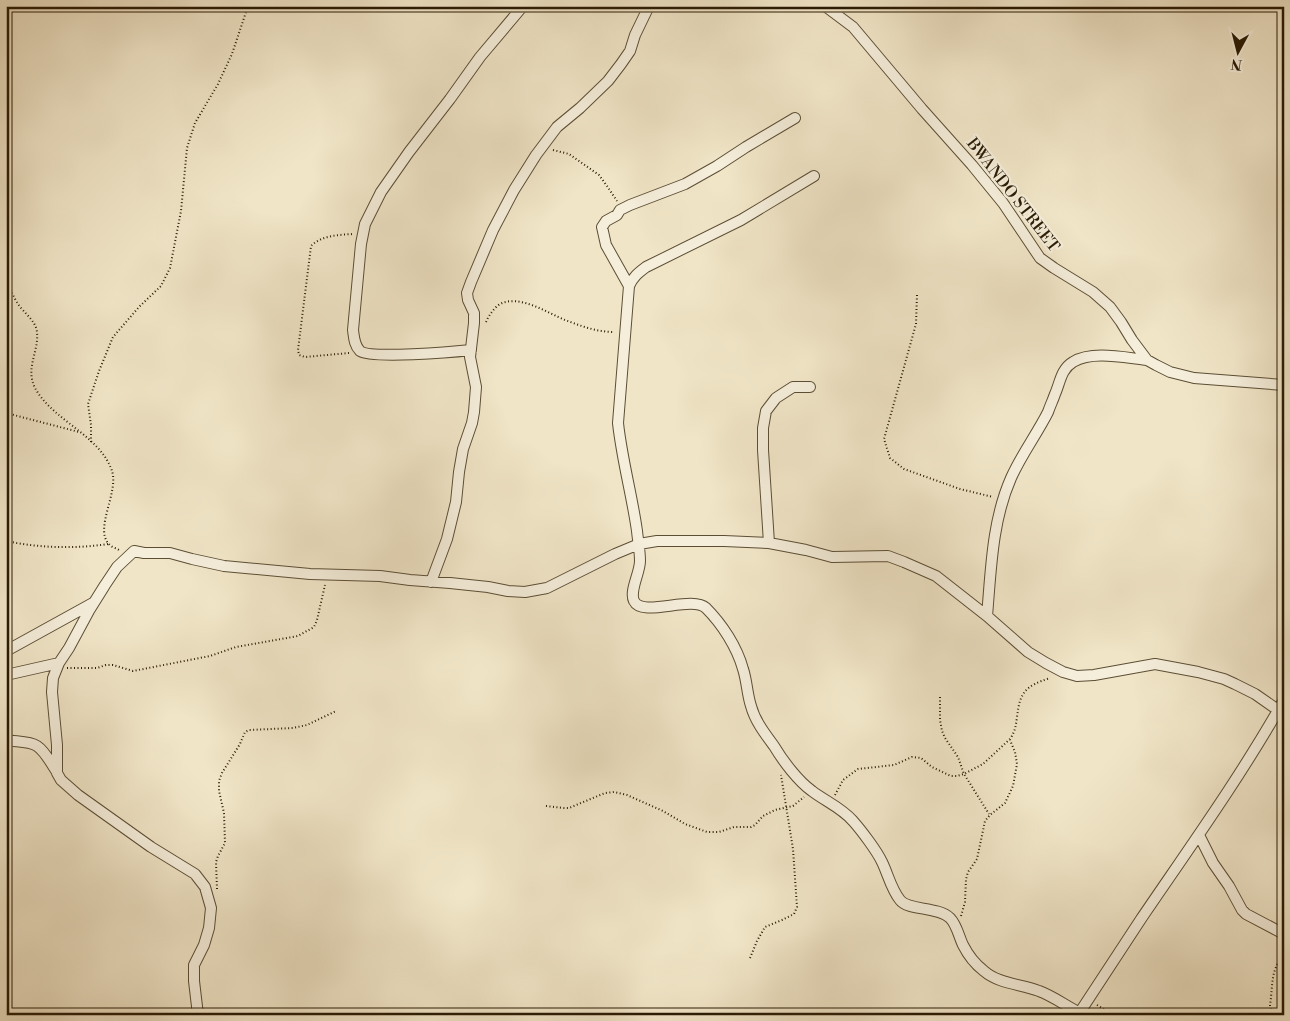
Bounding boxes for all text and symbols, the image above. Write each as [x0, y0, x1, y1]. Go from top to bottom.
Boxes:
north arrow [1212, 28, 1262, 78]
text: N [1230, 54, 1243, 74]
street label: BWANDO STREET [962, 133, 1064, 256]

